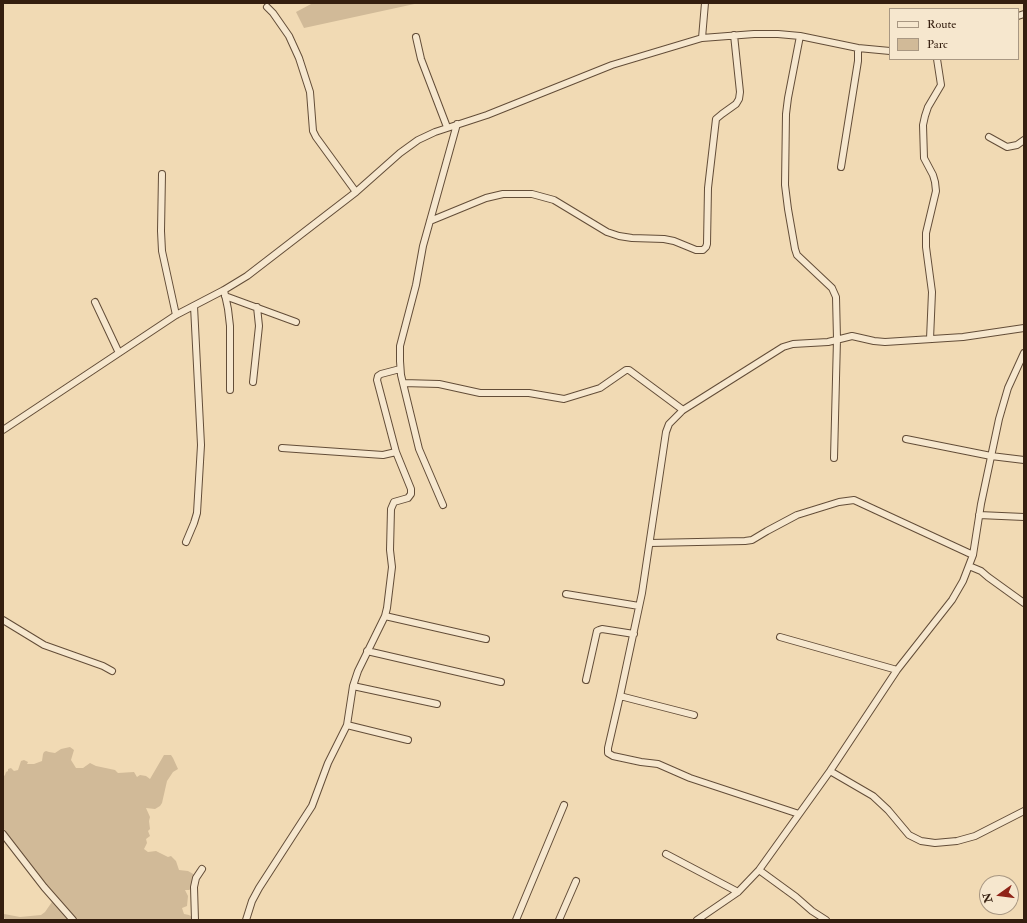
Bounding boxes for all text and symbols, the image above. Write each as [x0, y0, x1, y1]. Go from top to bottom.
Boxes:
legend [889, 8, 1019, 60]
text: Route [927, 17, 956, 32]
text: Parc [927, 37, 948, 52]
north arrow [979, 875, 1019, 915]
text: N [980, 891, 995, 904]

